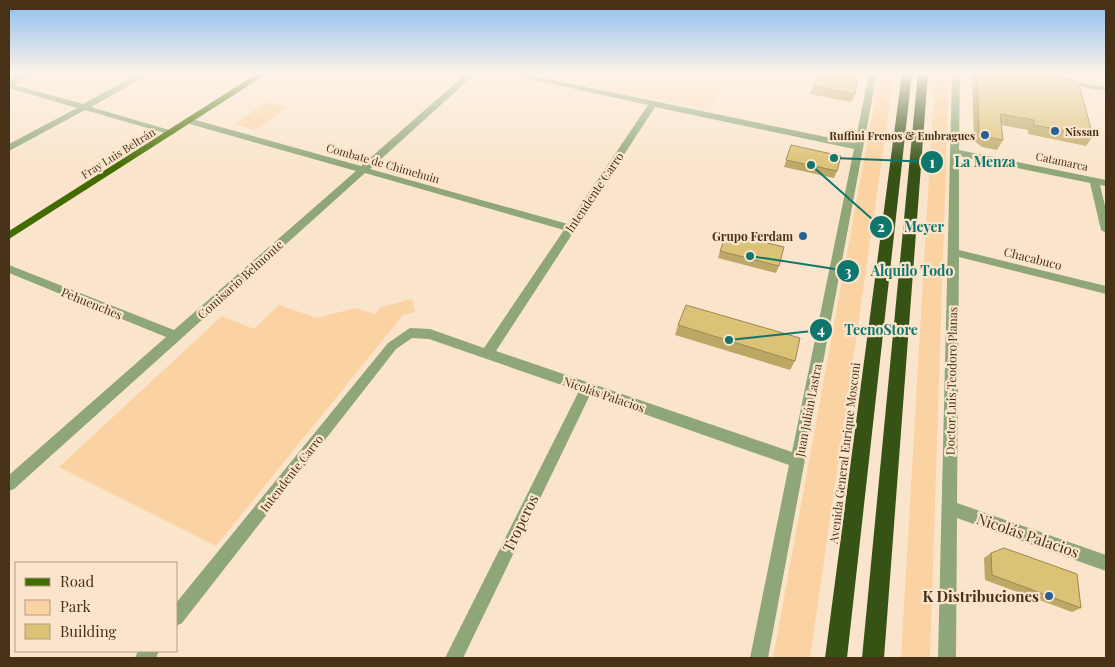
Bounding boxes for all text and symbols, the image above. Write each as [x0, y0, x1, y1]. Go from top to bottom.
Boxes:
street label: Fray Luis Beltrán [78, 124, 158, 182]
place label: Nissan [1065, 124, 1099, 139]
marker: Nissan [1049, 125, 1061, 137]
place label: Ruffini Frenos & Embragues [829, 128, 975, 143]
marker: Ruffini Frenos & Embragues [979, 129, 991, 141]
street label: Combate de Chimehuin [325, 140, 442, 186]
street label: Intendente Carro [561, 148, 627, 235]
callout: La Menza [920, 148, 1026, 177]
street label: Catamarca [1034, 148, 1090, 174]
text: 1 [929, 152, 935, 172]
text: La Menza [954, 152, 1016, 171]
callout: Meyer [869, 213, 954, 242]
text: 2 [877, 216, 885, 236]
text: Meyer [904, 217, 945, 236]
place label: Grupo Ferdam [712, 228, 793, 244]
marker: Grupo Ferdam [797, 230, 809, 242]
street label: Comisario Belmonte [194, 236, 286, 322]
street label: Chacabuco [1002, 243, 1064, 273]
callout: Alquilo Todo [835, 257, 963, 286]
text: 3 [844, 261, 852, 281]
text: Alquilo Todo [870, 261, 953, 280]
street label: Pehuenches [59, 283, 125, 323]
street label: Doctor Luis Teodoro Planas [942, 307, 960, 455]
callout: TecnoStore [809, 315, 927, 344]
text: 4 [817, 319, 825, 339]
text: TecnoStore [844, 320, 918, 339]
street label: Avenida General Enrique Mosconi [825, 361, 863, 546]
street label: Juan Julián Lastra [791, 362, 825, 459]
street label: Nicolás Palacios [561, 373, 647, 415]
street label: Intendente Carro [256, 431, 326, 515]
street label: Troperos [498, 491, 542, 555]
street label: Nicolás Palacios [974, 508, 1082, 562]
legend [15, 562, 178, 652]
text: Road [60, 571, 94, 591]
place label: K Distribuciones [922, 586, 1039, 606]
marker: K Distribuciones [1043, 590, 1055, 602]
text: Park [60, 596, 92, 616]
text: Building [60, 621, 117, 641]

